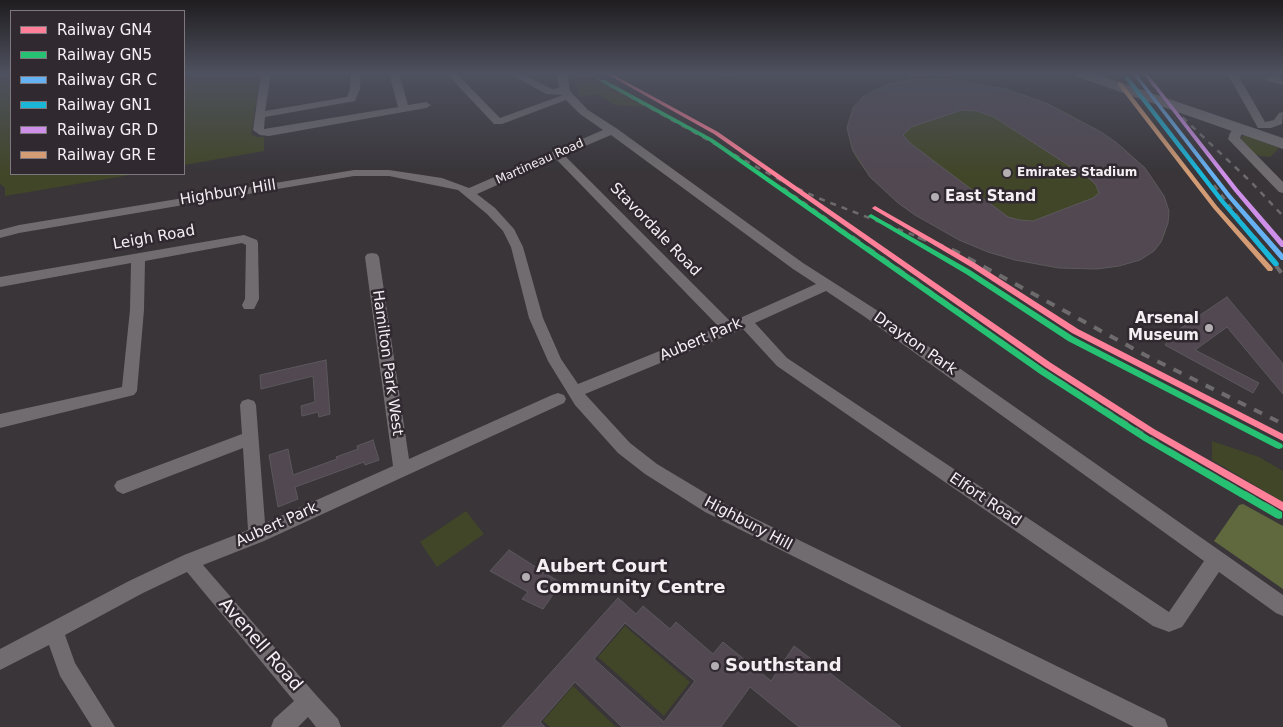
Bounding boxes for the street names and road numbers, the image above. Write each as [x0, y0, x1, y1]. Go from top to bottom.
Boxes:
street label: Martineau Road [494, 136, 586, 188]
street label: Highbury Hill [179, 177, 277, 209]
street label: Stavordale Road [606, 179, 704, 281]
street label: Leigh Road [112, 222, 196, 254]
street label: Hamilton Park West [368, 289, 406, 437]
street label: Drayton Park [870, 309, 960, 379]
street label: Aubert Park [657, 315, 745, 365]
street label: Elfort Road [946, 469, 1024, 531]
street label: Highbury Hill [701, 493, 795, 555]
street label: Aubert Park [233, 499, 321, 551]
street label: Avenell Road [214, 594, 306, 696]

